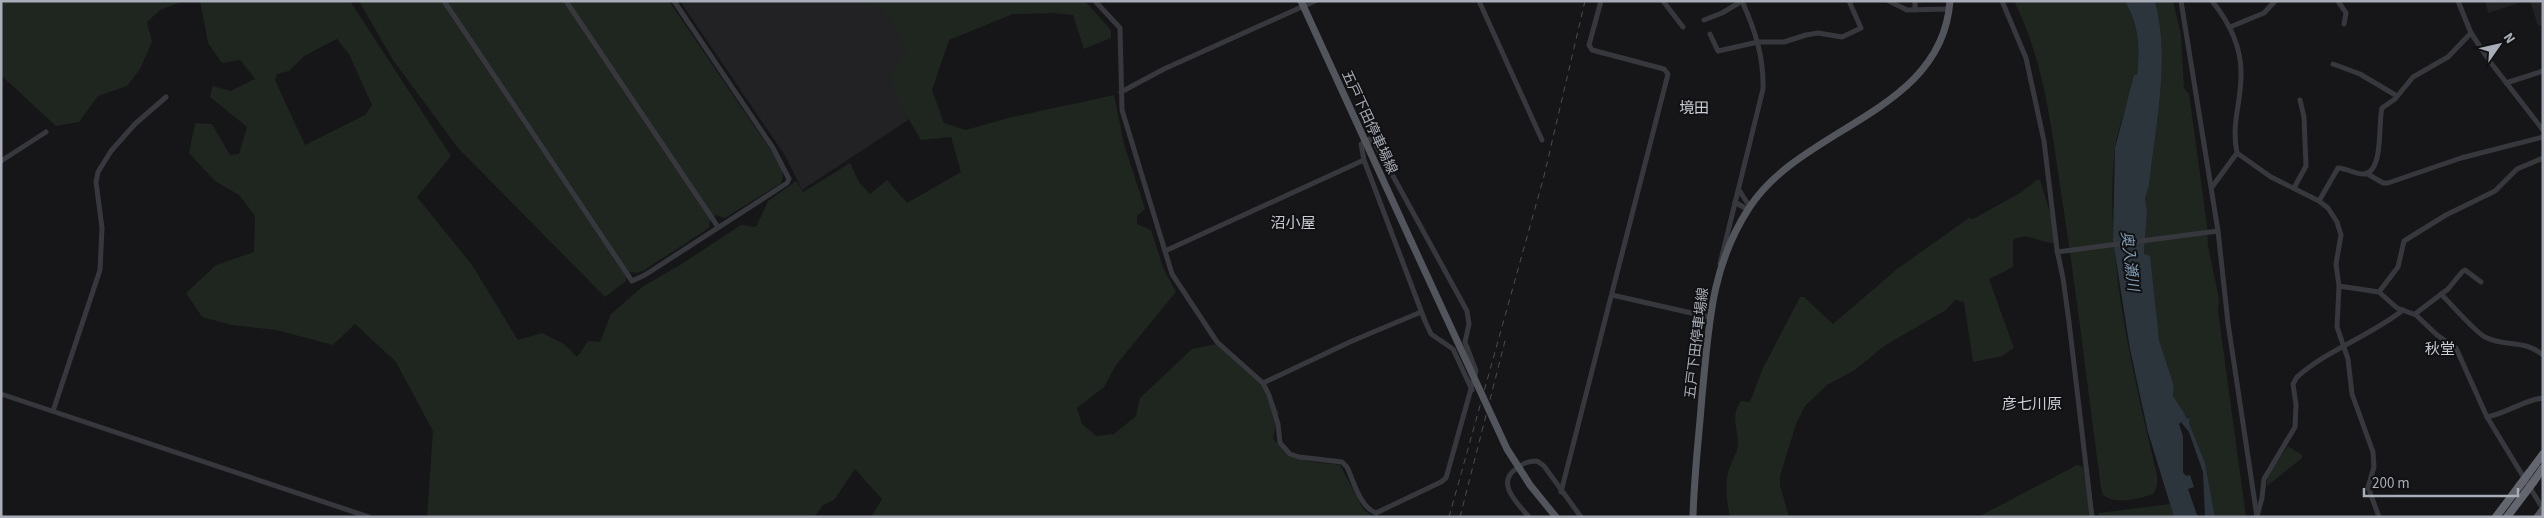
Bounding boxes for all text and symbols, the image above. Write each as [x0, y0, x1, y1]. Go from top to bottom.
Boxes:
north arrow [2474, 20, 2524, 70]
text: N [2498, 29, 2520, 48]
street label: 五戸下田停車場線 [1336, 67, 1402, 177]
district label: 境田 [1679, 98, 1709, 119]
district label: 沼小屋 [1270, 213, 1316, 234]
water label: 奥入瀬川 [2115, 230, 2144, 294]
street label: 五戸下田停車場線 [1680, 286, 1714, 400]
district label: 秋堂 [2425, 339, 2455, 360]
district label: 彦七川原 [2002, 394, 2062, 415]
scale bar [2364, 466, 2518, 498]
text: 200 m [2372, 473, 2410, 494]

